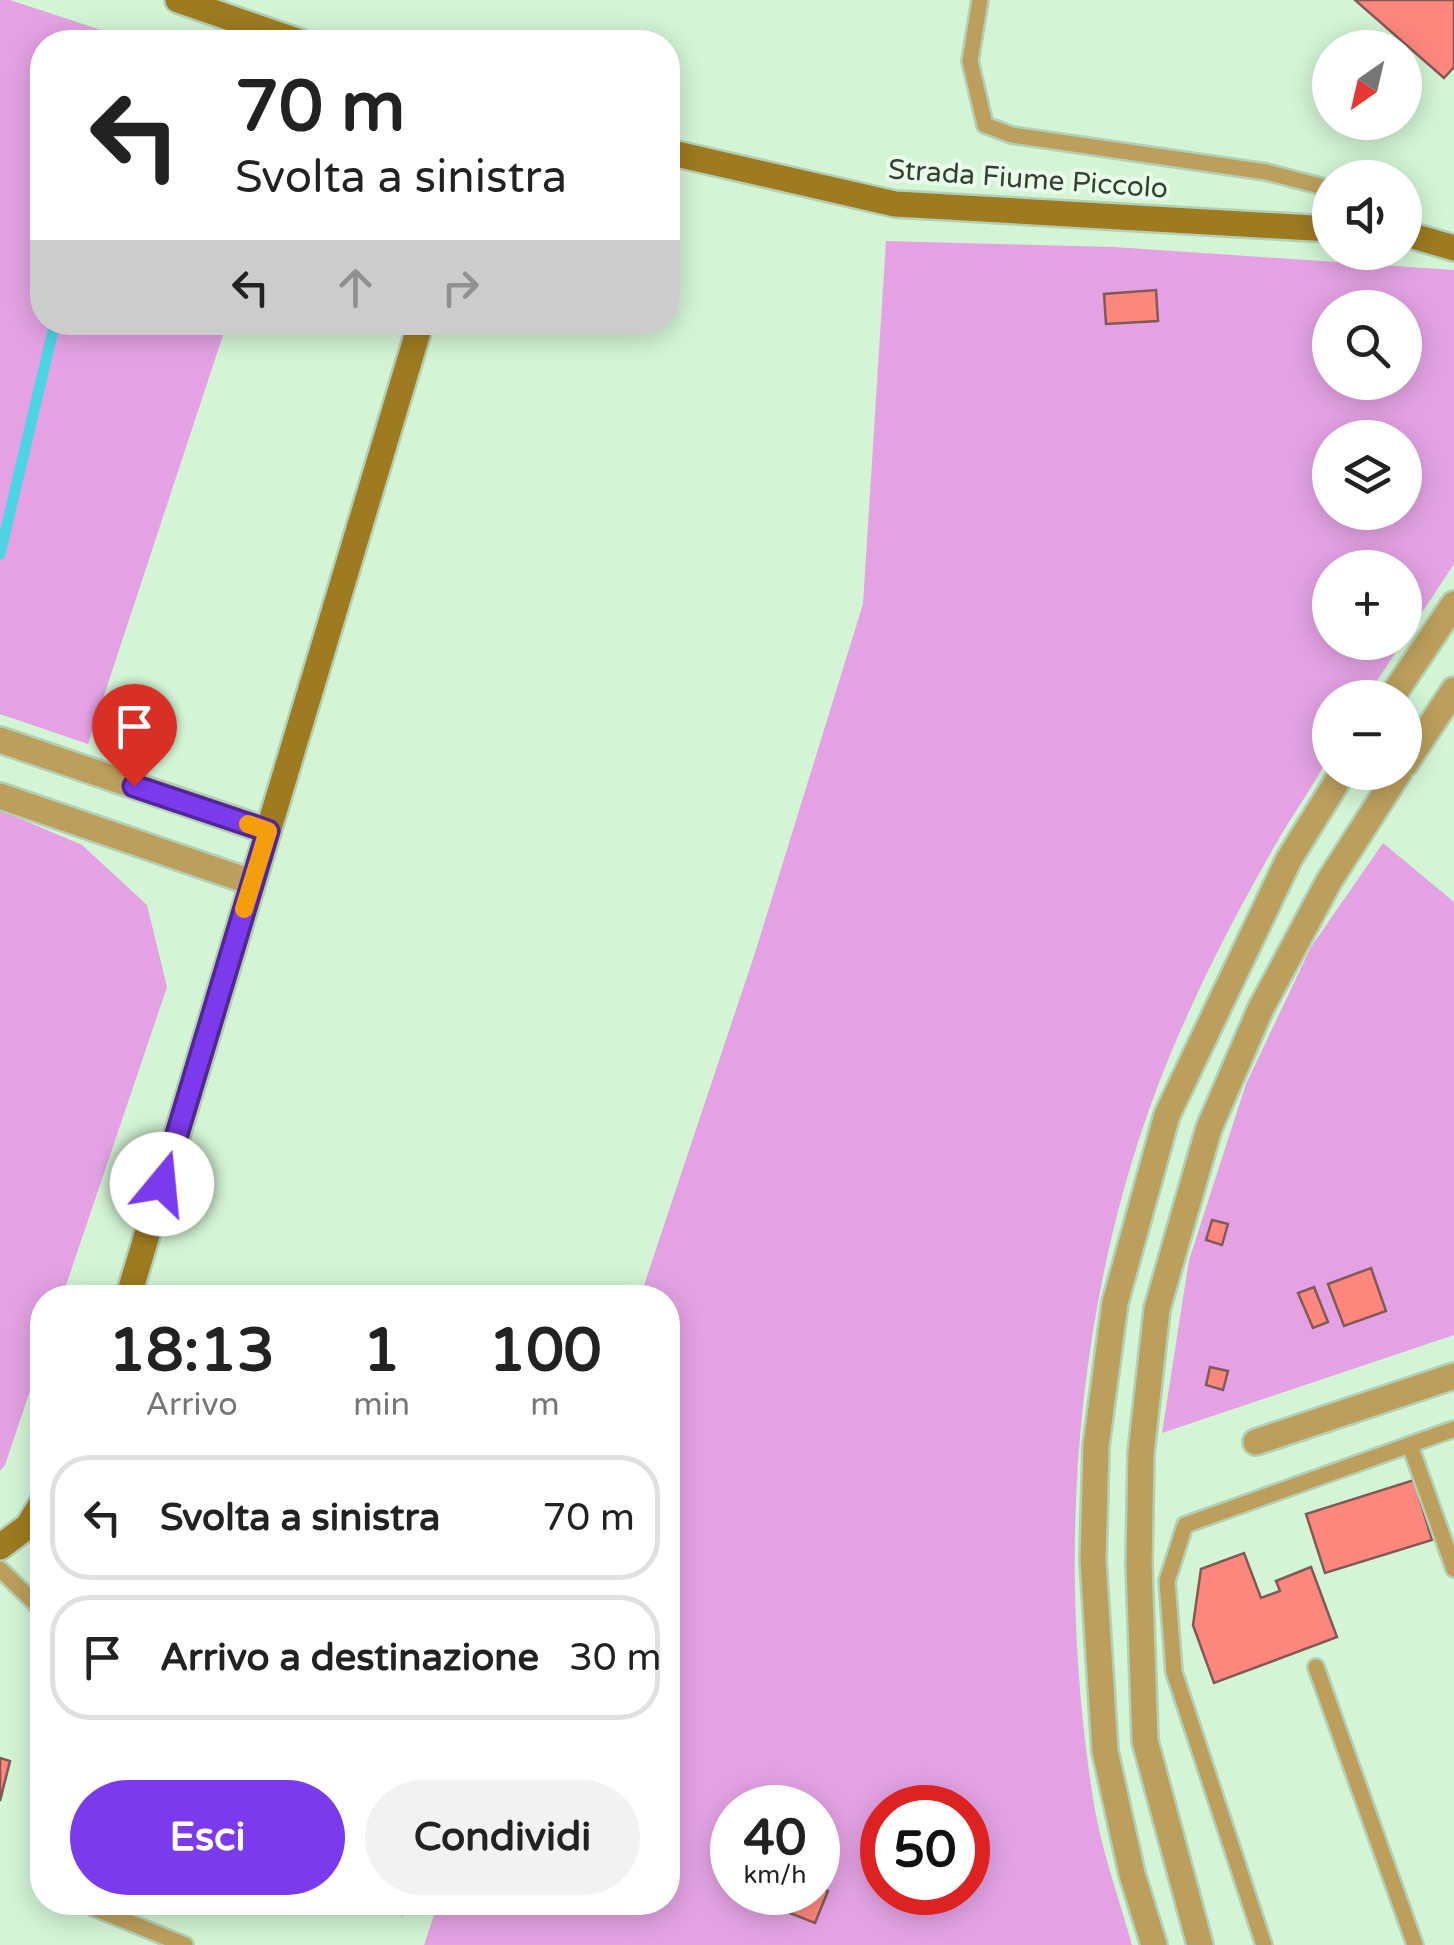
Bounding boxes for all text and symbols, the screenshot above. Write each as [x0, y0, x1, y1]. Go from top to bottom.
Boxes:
north arrow [1312, 30, 1422, 140]
map controls [1312, 30, 1422, 790]
text: 70 m [235, 66, 405, 150]
icon: left [70, 70, 200, 200]
text: Svolta a sinistra [235, 151, 567, 205]
street label: Strada Fiume Piccolo [887, 152, 1169, 206]
button: sound [1312, 160, 1422, 270]
icon: left [223, 260, 278, 315]
icon: ahead [328, 260, 383, 315]
icon: right [433, 260, 488, 315]
button: search [1312, 290, 1422, 400]
button: layers [1312, 420, 1422, 530]
button: + [1312, 550, 1422, 660]
button: − [1312, 680, 1422, 790]
pin [92, 684, 177, 787]
icon: arrive [107, 699, 162, 754]
position arrow [110, 1132, 214, 1236]
text: 18:13 [108, 1315, 275, 1387]
text: 1 [363, 1315, 400, 1387]
text: 100 [488, 1315, 602, 1387]
text: Arrivo [145, 1386, 238, 1424]
text: min [353, 1386, 410, 1424]
text: m [530, 1386, 560, 1424]
icon: left [75, 1490, 130, 1545]
text: Svolta a sinistra [160, 1495, 440, 1541]
text: 70 m [543, 1495, 635, 1541]
icon: arrive [75, 1630, 130, 1685]
text: Arrivo a destinazione [160, 1635, 539, 1681]
text: 30 m [569, 1635, 661, 1681]
button: Esci [70, 1780, 345, 1895]
button: Condividi [365, 1780, 640, 1895]
speed limit sign: 50 [860, 1785, 990, 1915]
text: 40 [744, 1808, 806, 1868]
text: km/h [744, 1860, 806, 1890]

